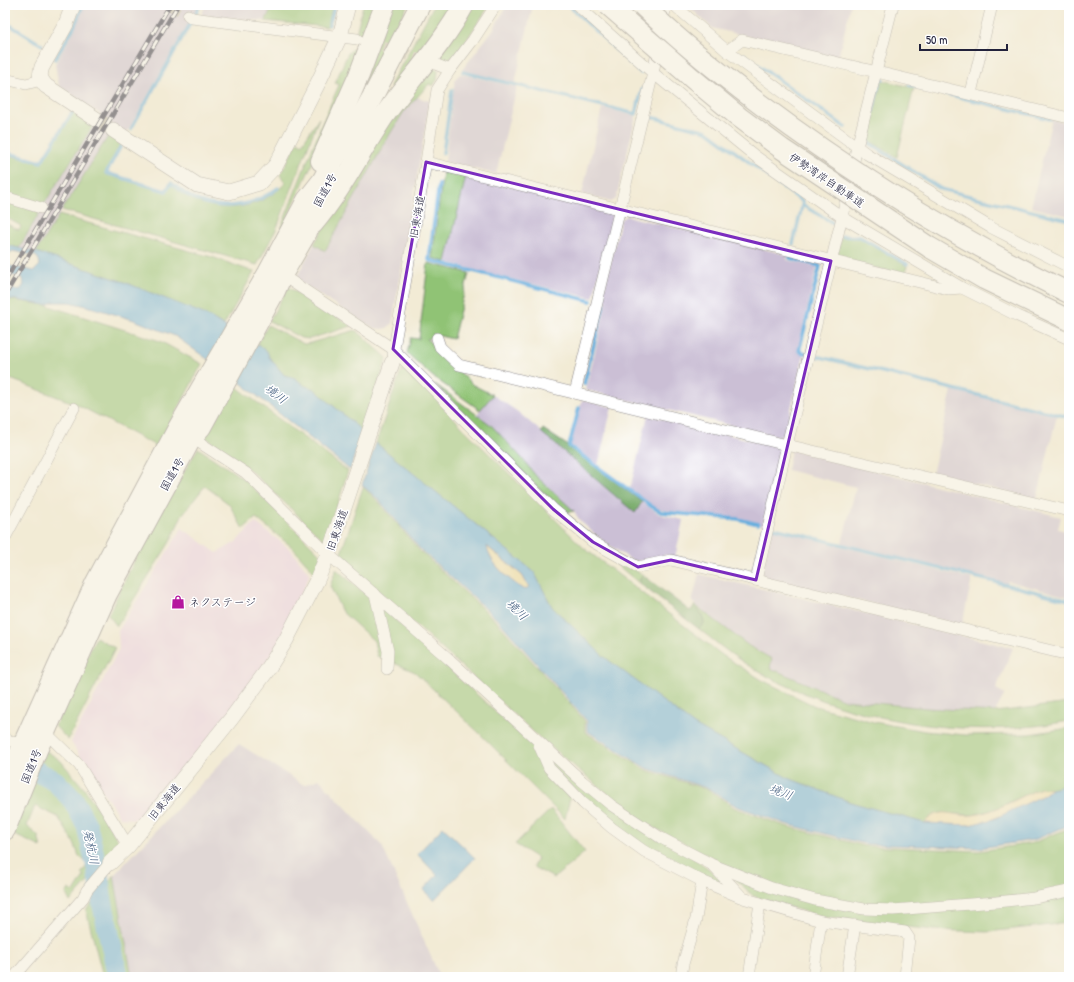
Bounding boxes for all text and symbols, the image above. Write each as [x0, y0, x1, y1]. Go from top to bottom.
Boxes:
scale bar [920, 26, 1007, 52]
text: 50 m [926, 31, 947, 48]
street label: 伊勢湾岸自動車道 [787, 150, 867, 210]
street label: 国道1号 [310, 170, 340, 210]
street label: 旧東海道 [406, 194, 428, 240]
water label: 境川 [262, 380, 291, 408]
street label: 国道1号 [157, 454, 187, 494]
street label: 旧東海道 [323, 507, 351, 553]
shop icon: ネクステージ [170, 594, 186, 610]
place label: ネクステージ [189, 595, 256, 609]
water label: 境川 [503, 595, 532, 624]
street label: 国道1号 [18, 746, 44, 786]
water label: 境川 [767, 779, 795, 804]
street label: 旧東海道 [145, 780, 183, 824]
water label: 発杭川 [79, 828, 104, 866]

